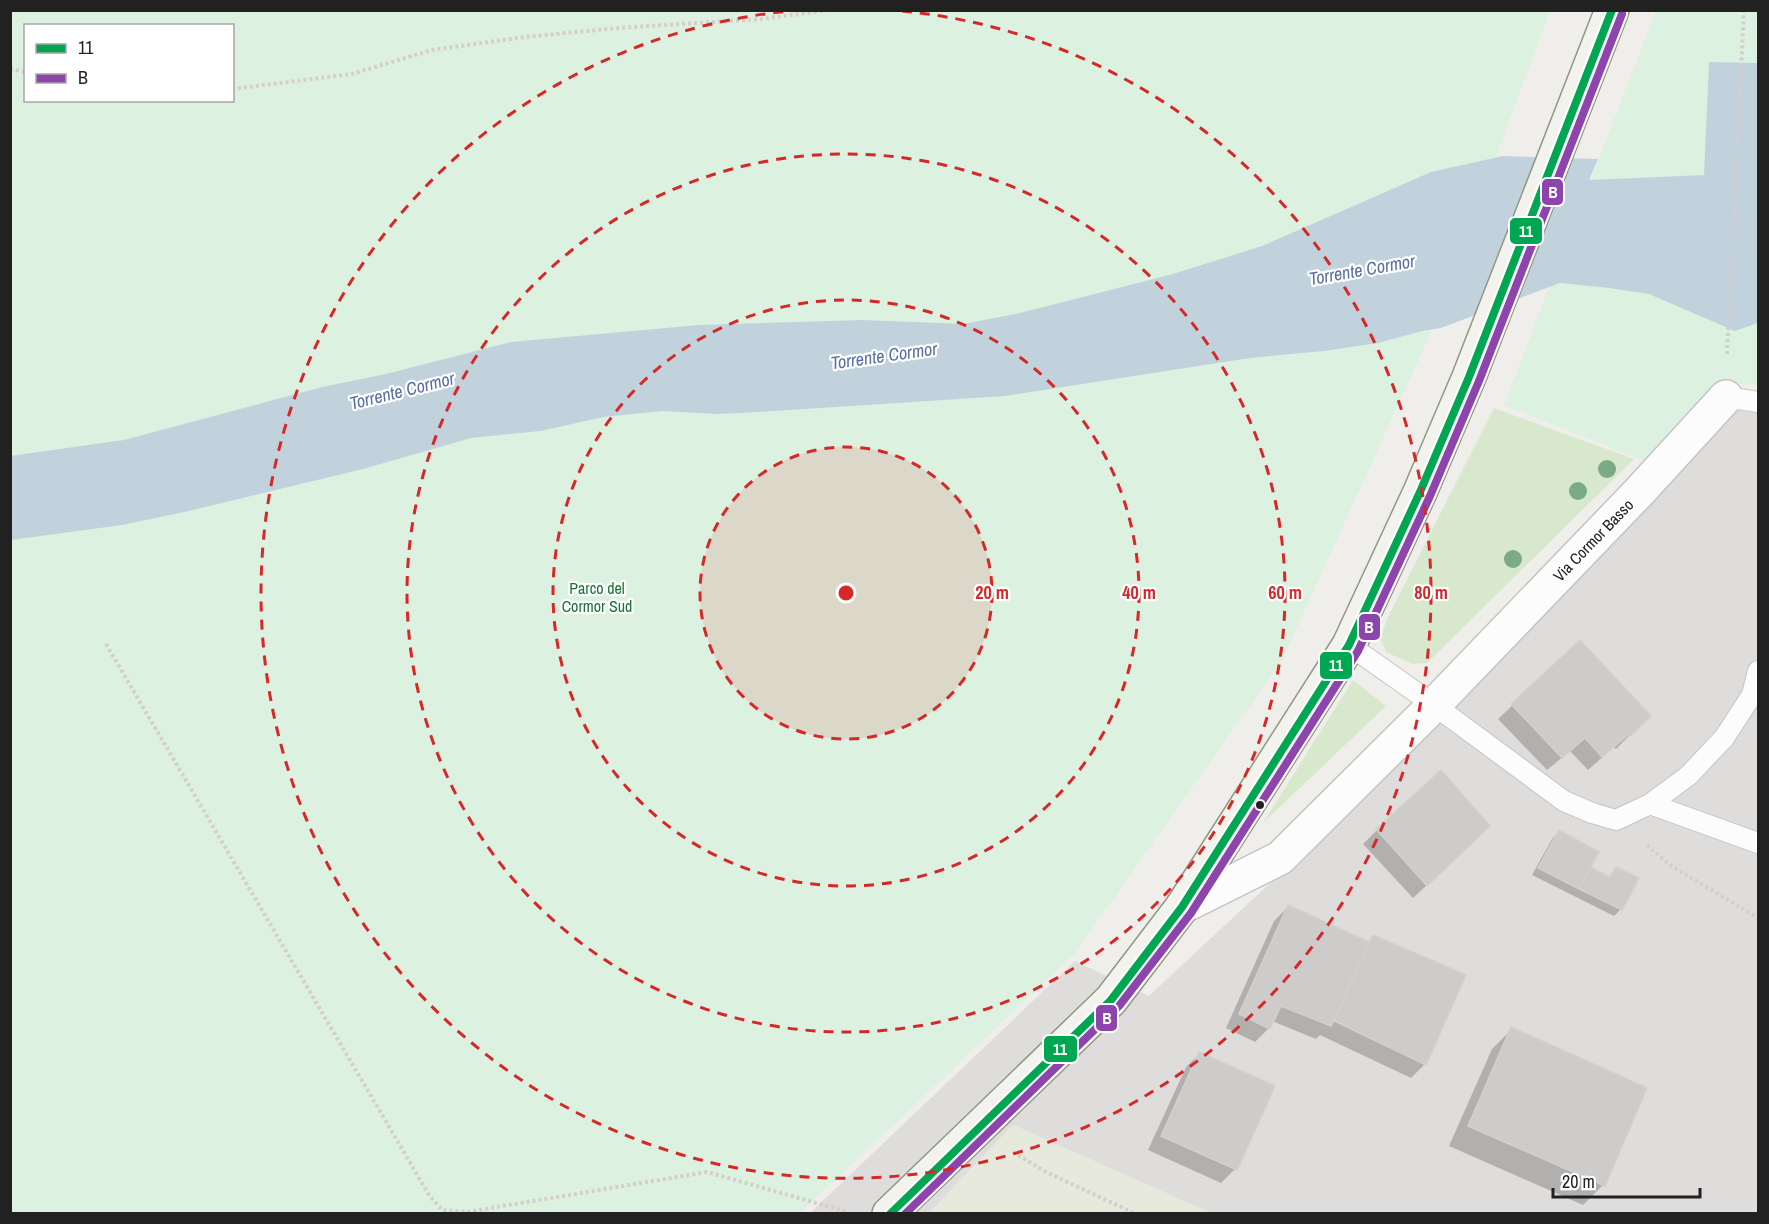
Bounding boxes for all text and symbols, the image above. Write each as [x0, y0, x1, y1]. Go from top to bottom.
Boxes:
legend [24, 24, 234, 102]
text: 11 [78, 35, 94, 60]
text: B [78, 65, 88, 90]
line badge: B [1541, 178, 1564, 206]
text: B [1548, 181, 1558, 203]
line badge: 11 [1509, 217, 1543, 245]
text: 11 [1519, 220, 1534, 242]
water label: Torrente Cormor [1307, 248, 1418, 291]
water label: Torrente Cormor [829, 336, 940, 375]
water label: Torrente Cormor [347, 365, 458, 416]
street label: Via Cormor Basso [1548, 494, 1638, 586]
park label: Parco del Cormor Sud [562, 577, 632, 617]
text: 20 m [975, 580, 1009, 605]
text: 40 m [1122, 580, 1156, 605]
text: 60 m [1268, 580, 1302, 605]
text: 80 m [1414, 580, 1448, 605]
centre of rings [836, 583, 856, 603]
line badge: B [1358, 613, 1381, 641]
text: B [1364, 616, 1374, 638]
line badge: 11 [1319, 651, 1353, 680]
text: 11 [1329, 654, 1344, 676]
unlabelled marker [1254, 799, 1266, 811]
line badge: B [1095, 1004, 1118, 1032]
text: B [1102, 1007, 1112, 1029]
line badge: 11 [1043, 1035, 1078, 1063]
text: 11 [1053, 1038, 1068, 1060]
scale bar [1553, 1161, 1700, 1199]
text: 20 m [1562, 1169, 1595, 1194]

